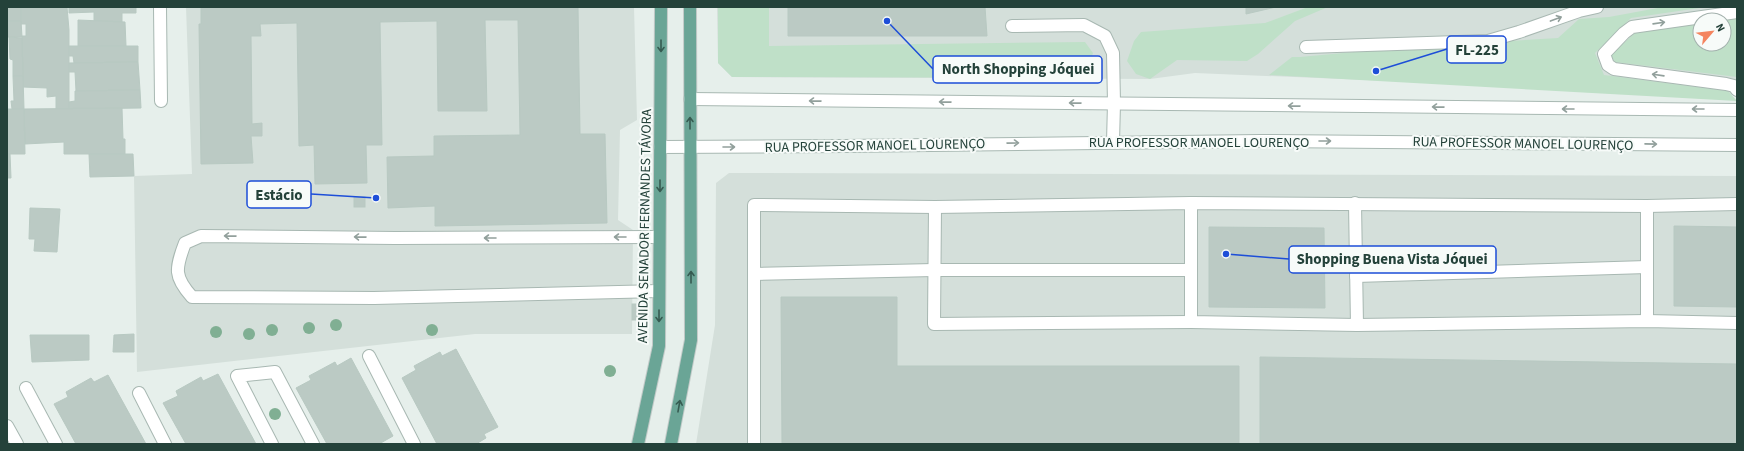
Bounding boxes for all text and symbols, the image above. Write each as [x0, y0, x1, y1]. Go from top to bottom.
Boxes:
north arrow [1692, 12, 1732, 52]
one-way arrow [1549, 15, 1561, 23]
one-way arrow [1652, 19, 1665, 27]
text: N [1712, 21, 1729, 34]
callout: FL-225 [1447, 36, 1506, 63]
one-way arrow [657, 39, 665, 52]
text: FL-225 [1455, 40, 1499, 61]
callout: North Shopping Jóquei [933, 56, 1102, 83]
text: North Shopping Jóquei [942, 59, 1094, 80]
one-way arrow [1652, 71, 1665, 78]
one-way arrow [809, 97, 822, 105]
one-way arrow [939, 98, 952, 106]
one-way arrow [1069, 99, 1082, 107]
one-way arrow [1288, 102, 1301, 110]
one-way arrow [1432, 104, 1445, 111]
one-way arrow [1562, 105, 1575, 112]
one-way arrow [1692, 106, 1705, 113]
street label: AVENIDA SENADOR FERNANDES TÁVORA [633, 108, 657, 343]
one-way arrow [686, 117, 694, 130]
street label: RUA PROFESSOR MANOEL LOURENÇO [1412, 132, 1633, 156]
street label: RUA PROFESSOR MANOEL LOURENÇO [1089, 133, 1309, 153]
street label: RUA PROFESSOR MANOEL LOURENÇO [765, 134, 986, 158]
one-way arrow [1318, 137, 1331, 145]
one-way arrow [1006, 140, 1019, 147]
one-way arrow [1644, 140, 1657, 148]
one-way arrow [722, 143, 735, 151]
one-way arrow [656, 179, 664, 192]
callout: Estácio [247, 181, 311, 208]
text: Estácio [255, 185, 303, 206]
one-way arrow [224, 232, 237, 240]
one-way arrow [354, 233, 367, 241]
one-way arrow [614, 233, 627, 241]
one-way arrow [484, 234, 497, 242]
callout: Shopping Buena Vista Jóquei [1289, 246, 1496, 273]
text: Shopping Buena Vista Jóquei [1296, 249, 1488, 270]
one-way arrow [687, 271, 695, 284]
one-way arrow [655, 309, 663, 322]
one-way arrow [675, 400, 683, 413]

